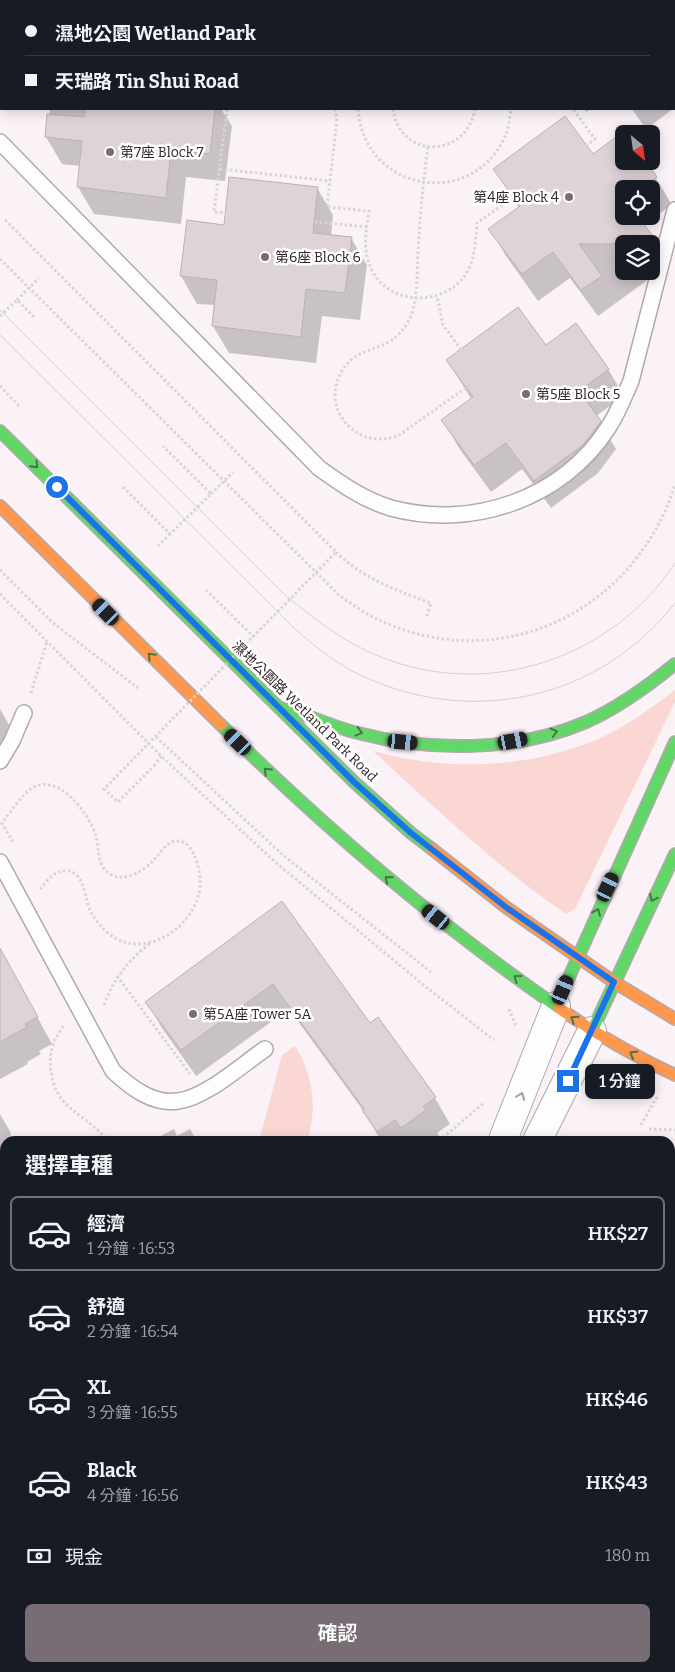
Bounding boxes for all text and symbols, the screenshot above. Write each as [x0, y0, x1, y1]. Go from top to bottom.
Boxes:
text: 濕地公園 Wetland Park [55, 22, 256, 45]
text: 天瑞路 Tin Shui Road [55, 70, 239, 93]
north arrow [615, 125, 660, 170]
map controls [615, 125, 660, 280]
place label: 第7座 Block 7 [120, 144, 203, 161]
marker: 第7座 Block 7 [104, 146, 116, 158]
button: locate [615, 180, 660, 225]
place label: 第4座 Block 4 [473, 189, 559, 206]
marker: 第4座 Block 4 [563, 191, 575, 203]
button: layers [615, 235, 660, 280]
place label: 第6座 Block 6 [275, 249, 361, 266]
marker: 第6座 Block 6 [259, 251, 271, 263]
place label: 第5座 Block 5 [536, 386, 620, 403]
marker: 第5座 Block 5 [520, 388, 532, 400]
one-way arrow [29, 459, 38, 468]
route start [46, 476, 68, 498]
car [90, 596, 121, 628]
street label: 濕地公園路 Wetland Park Road [228, 637, 381, 785]
one-way arrow [148, 653, 157, 662]
car [221, 726, 254, 758]
one-way arrow [354, 727, 362, 737]
one-way arrow [549, 728, 558, 738]
car [496, 731, 529, 751]
car [387, 733, 418, 751]
one-way arrow [264, 767, 273, 776]
car [594, 870, 621, 904]
one-way arrow [385, 875, 394, 884]
one-way arrow [649, 893, 659, 902]
car [419, 902, 452, 932]
one-way arrow [590, 908, 601, 917]
car [550, 973, 575, 1007]
one-way arrow [513, 975, 522, 984]
place label: 第5A座 Tower 5A [203, 1006, 312, 1023]
marker: 第5A座 Tower 5A [187, 1008, 199, 1020]
one-way arrow [570, 1016, 580, 1025]
one-way arrow [629, 1051, 638, 1061]
callout: 1 分鐘 [586, 1064, 656, 1098]
route end [557, 1070, 579, 1092]
text: 1 分鐘 [599, 1072, 641, 1091]
one-way arrow [515, 1092, 525, 1101]
text: 選擇車種 [25, 1152, 113, 1179]
icon: car [27, 1211, 72, 1256]
text: 經濟 [87, 1212, 125, 1235]
text: HK$27 [588, 1222, 648, 1245]
text: 1 分鐘 · 16:53 [87, 1239, 175, 1258]
icon: car [27, 1294, 72, 1339]
text: 舒適 [87, 1295, 125, 1318]
text: HK$37 [587, 1305, 648, 1328]
text: 2 分鐘 · 16:54 [87, 1322, 178, 1341]
text: XL [87, 1376, 111, 1399]
icon: car [27, 1377, 72, 1422]
text: HK$46 [586, 1388, 648, 1411]
text: 3 分鐘 · 16:55 [87, 1403, 177, 1422]
text: Black [87, 1459, 137, 1482]
icon: car [27, 1460, 72, 1505]
text: HK$43 [586, 1471, 648, 1494]
text: 4 分鐘 · 16:56 [87, 1486, 179, 1505]
icon: cash [25, 1542, 53, 1570]
text: 現金 [65, 1546, 103, 1569]
text: 180 m [605, 1546, 650, 1565]
button: 確認 [25, 1604, 650, 1662]

